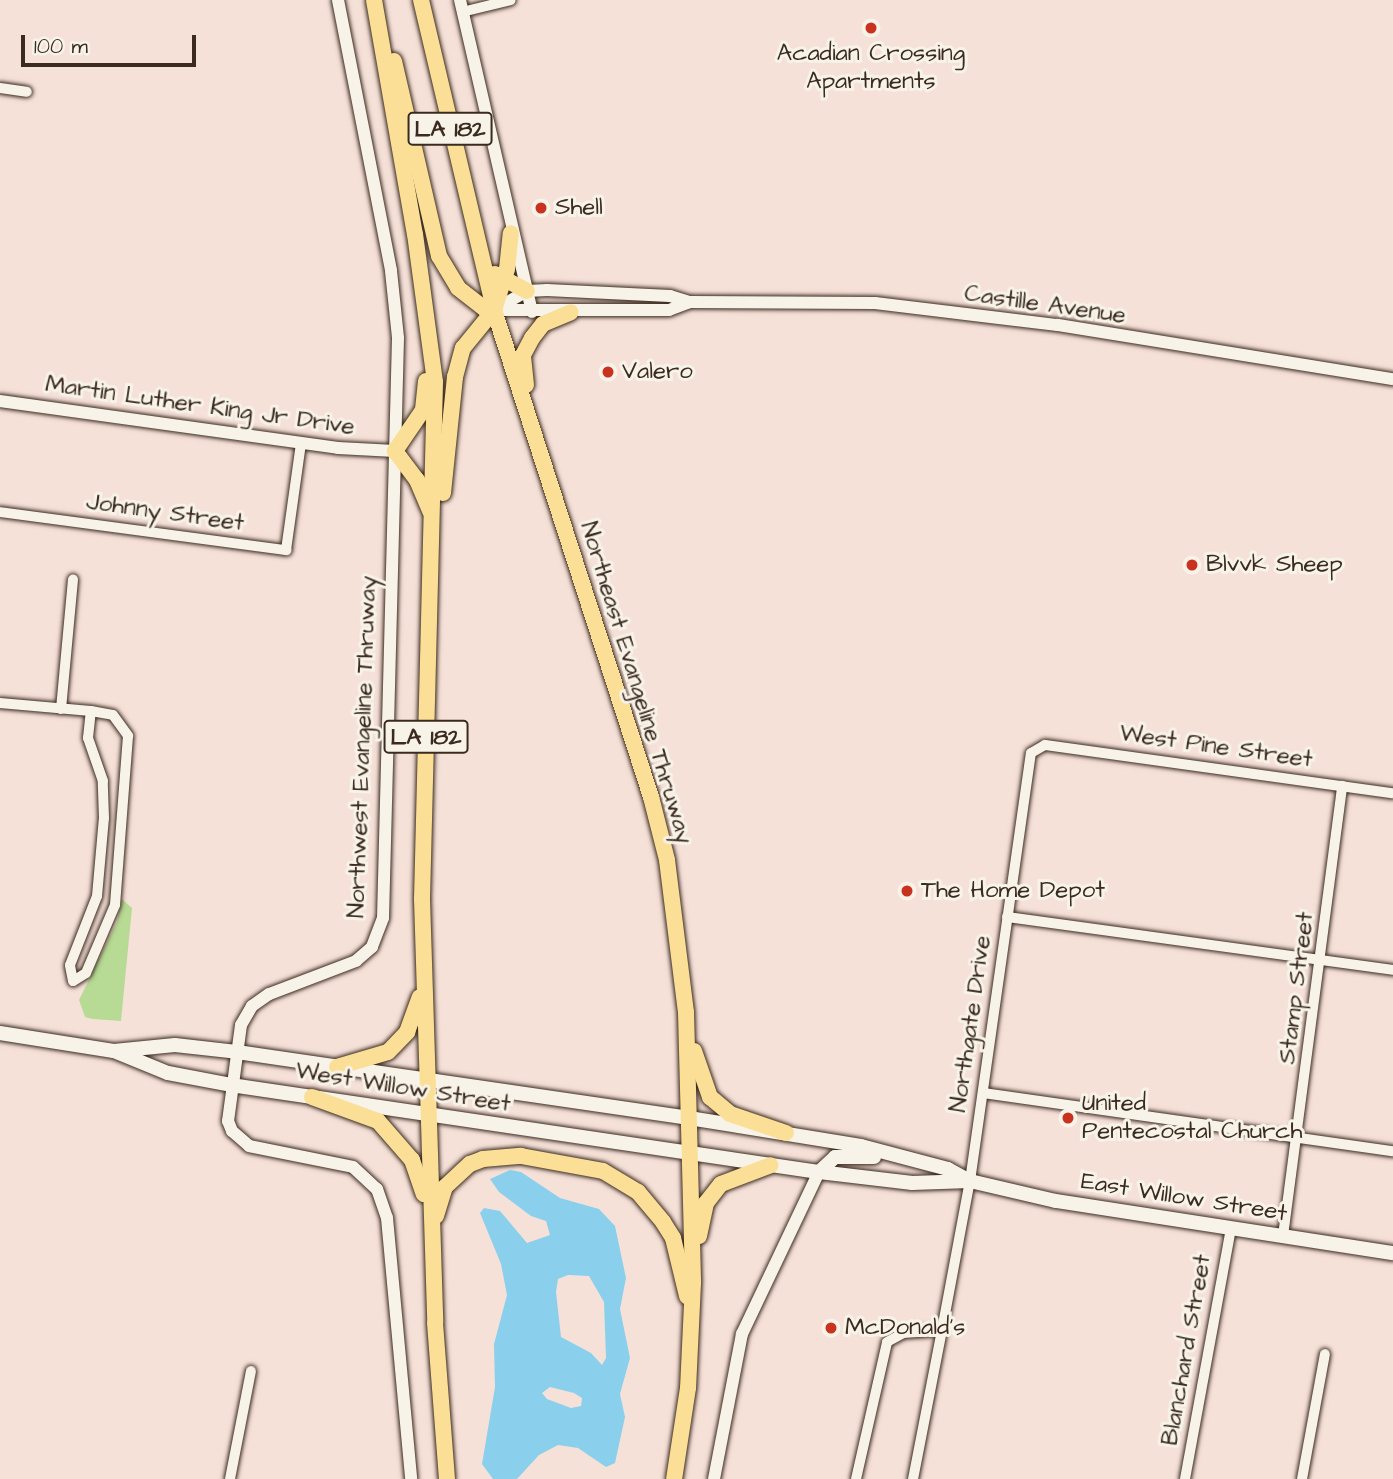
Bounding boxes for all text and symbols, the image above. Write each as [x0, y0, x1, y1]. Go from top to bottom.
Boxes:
marker: Acadian Crossing Apartments [863, 20, 879, 36]
scale bar [24, 21, 200, 65]
text: 100 m [34, 32, 88, 61]
place label: Acadian Crossing Apartments [777, 40, 965, 96]
road number: LA 182 [406, 110, 494, 148]
place label: Shell [555, 194, 603, 222]
marker: Shell [533, 200, 549, 216]
street label: Castille Avenue [962, 279, 1128, 331]
place label: Valero [622, 358, 693, 386]
marker: Valero [600, 364, 616, 380]
street label: Martin Luther King Jr Drive [43, 370, 357, 442]
street label: Johnny Street [84, 488, 246, 538]
street label: Northeast Evangeline Thruway [573, 519, 699, 847]
place label: Blvvk Sheep [1206, 551, 1343, 579]
marker: Blvvk Sheep [1184, 557, 1200, 573]
street label: Northwest Evangeline Thruway [343, 575, 383, 919]
road number: LA 182 [382, 718, 470, 757]
street label: West Pine Street [1118, 719, 1314, 775]
place label: The Home Depot [921, 877, 1105, 905]
marker: The Home Depot [899, 883, 915, 899]
street label: Stamp Street [1273, 910, 1321, 1066]
street label: Northgate Drive [944, 934, 998, 1114]
street label: West Willow Street [293, 1057, 513, 1119]
place label: United Pentecostal Church [1082, 1090, 1302, 1146]
marker: United Pentecostal Church [1060, 1110, 1076, 1126]
street label: East Willow Street [1079, 1168, 1289, 1228]
street label: Blanchard Street [1156, 1252, 1218, 1448]
place label: McDonald's [845, 1314, 965, 1342]
marker: McDonald's [823, 1320, 839, 1336]

